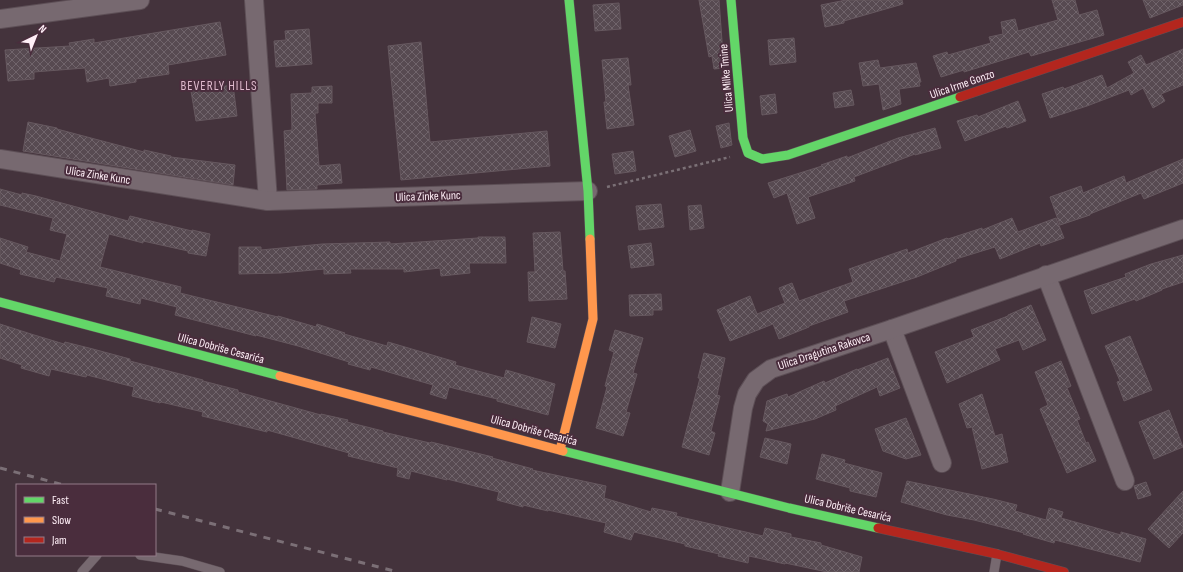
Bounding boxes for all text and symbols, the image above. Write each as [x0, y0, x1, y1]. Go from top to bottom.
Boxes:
north arrow [16, 16, 56, 56]
text: N [36, 22, 49, 36]
street label: Ulica Milke Tmine [716, 43, 737, 113]
street label: Ulica Irme Gonzo [928, 66, 996, 103]
district label: BEVERLY HILLS [180, 78, 258, 94]
street label: Ulica Zinke Kunc [64, 163, 132, 188]
street label: Ulica Zinke Kunc [395, 188, 461, 205]
street label: Ulica Dragutina Rakovca [776, 329, 873, 373]
street label: Ulica Dobriše Cesarića [176, 330, 266, 367]
street label: Ulica Dobriše Cesarića [489, 412, 579, 449]
legend [16, 484, 156, 556]
street label: Ulica Dobriše Cesarića [803, 491, 893, 526]
text: Fast [52, 493, 69, 508]
text: Slow [52, 513, 71, 528]
text: Jam [51, 533, 67, 548]

